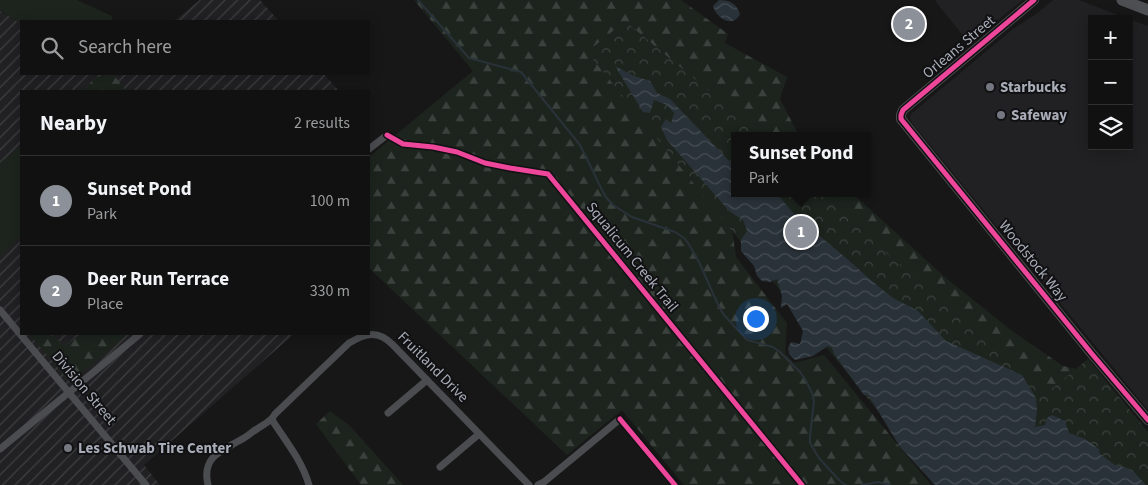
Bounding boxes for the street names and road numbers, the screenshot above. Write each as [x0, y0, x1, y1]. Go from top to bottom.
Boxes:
street label: Orleans Street [918, 10, 1000, 84]
street label: Squalicum Creek Trail [581, 197, 683, 317]
street label: Woodstock Way [994, 216, 1072, 306]
street label: Fruitland Drive [393, 327, 473, 407]
street label: Division Street [47, 347, 121, 429]

